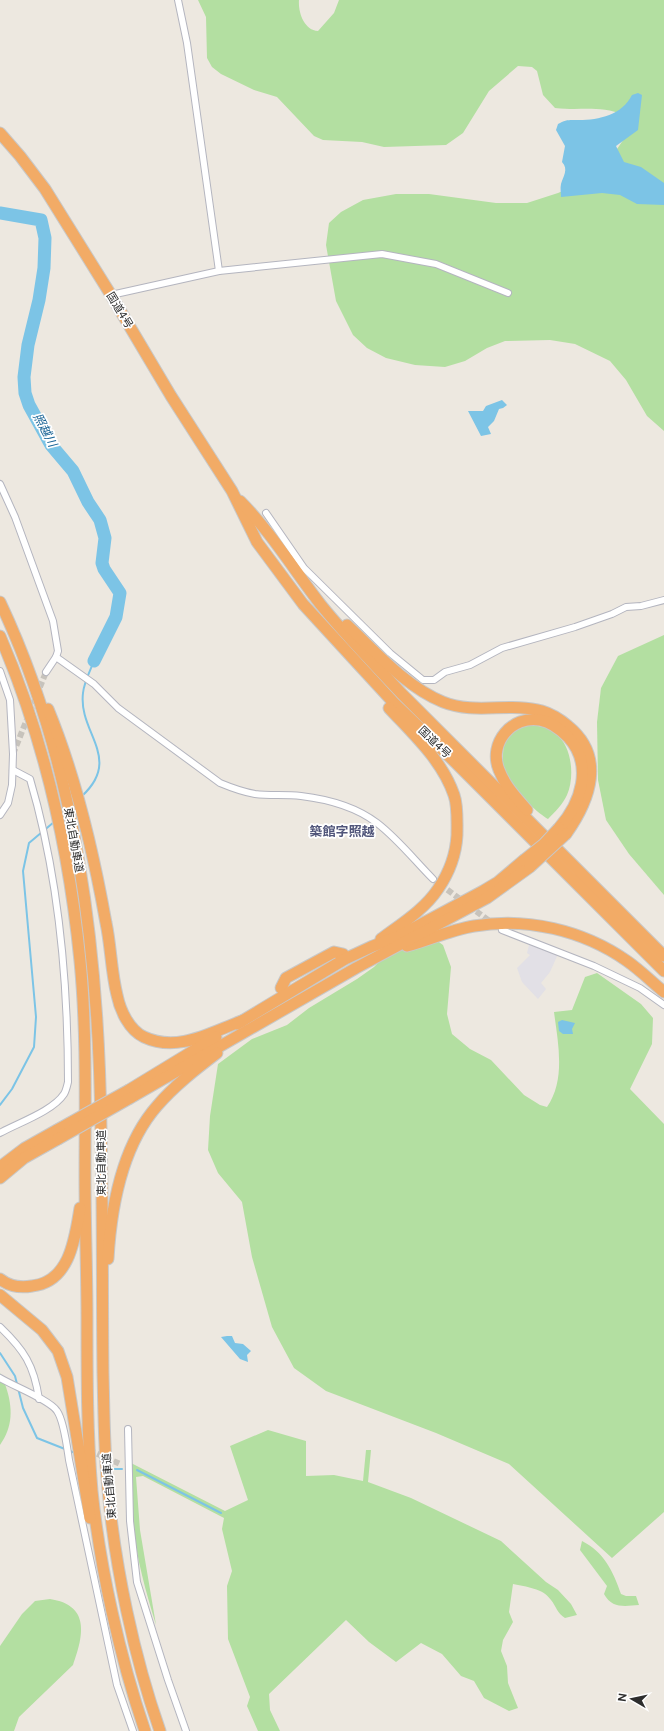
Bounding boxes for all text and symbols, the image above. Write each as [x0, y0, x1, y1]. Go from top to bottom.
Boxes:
street label: 国道4号 [105, 290, 135, 330]
water label: 照越川 [30, 411, 61, 451]
street label: 国道4号 [416, 724, 454, 760]
street label: 東北自動車道 [62, 806, 86, 874]
district label: 築館字照越 [309, 824, 375, 839]
street label: 東北自動車道 [95, 1130, 107, 1196]
street label: 東北自動車道 [100, 1453, 118, 1519]
north arrow [612, 1679, 652, 1719]
text: N [616, 1692, 629, 1703]

